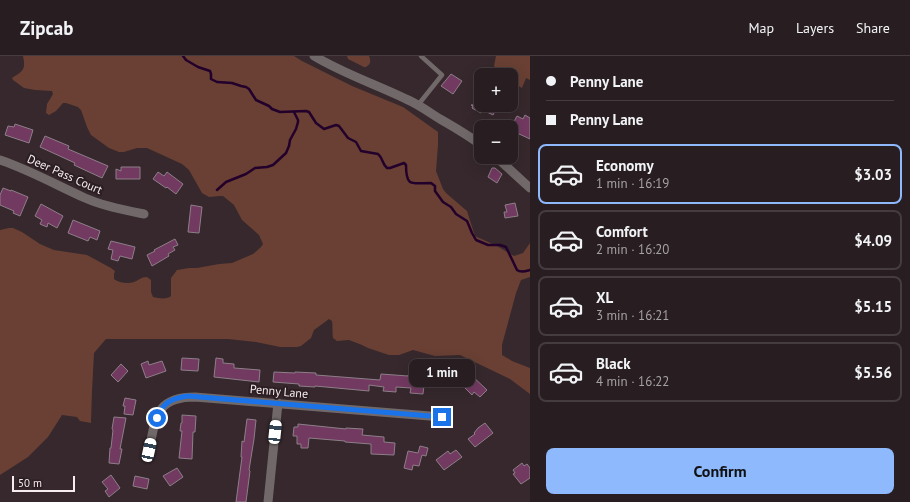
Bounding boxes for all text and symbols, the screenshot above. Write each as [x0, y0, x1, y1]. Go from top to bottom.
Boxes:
text: Zipcab [20, 16, 73, 40]
text: Map [748, 19, 774, 37]
text: Layers [796, 19, 834, 37]
text: Share [856, 19, 890, 37]
map controls [474, 68, 518, 164]
button: + [474, 68, 518, 112]
text: Penny Lane [570, 72, 643, 91]
text: Penny Lane [570, 110, 643, 129]
button: − [474, 120, 518, 164]
street label: Deer Pass Court [25, 151, 105, 197]
icon: car [548, 156, 584, 192]
text: Economy [596, 156, 654, 175]
text: $3.03 [854, 165, 892, 184]
text: 1 min · 16:19 [596, 175, 669, 192]
icon: car [548, 222, 584, 258]
text: Comfort [596, 222, 648, 241]
text: $4.09 [854, 231, 892, 250]
text: 2 min · 16:20 [596, 241, 669, 258]
icon: car [548, 288, 584, 324]
text: XL [596, 288, 613, 307]
text: $5.15 [854, 297, 892, 316]
text: 3 min · 16:21 [596, 307, 669, 324]
icon: car [548, 354, 584, 390]
text: Black [596, 354, 631, 373]
callout: 1 min [409, 359, 475, 387]
text: $5.56 [854, 363, 892, 382]
text: 1 min [426, 364, 458, 381]
text: 4 min · 16:22 [596, 373, 669, 390]
street label: Penny Lane [249, 381, 309, 401]
route end [433, 408, 451, 426]
route start [148, 409, 166, 427]
car [268, 419, 282, 445]
car [141, 437, 157, 463]
button: Confirm [546, 448, 894, 494]
scale bar [12, 474, 75, 493]
text: 50 m [18, 476, 42, 490]

